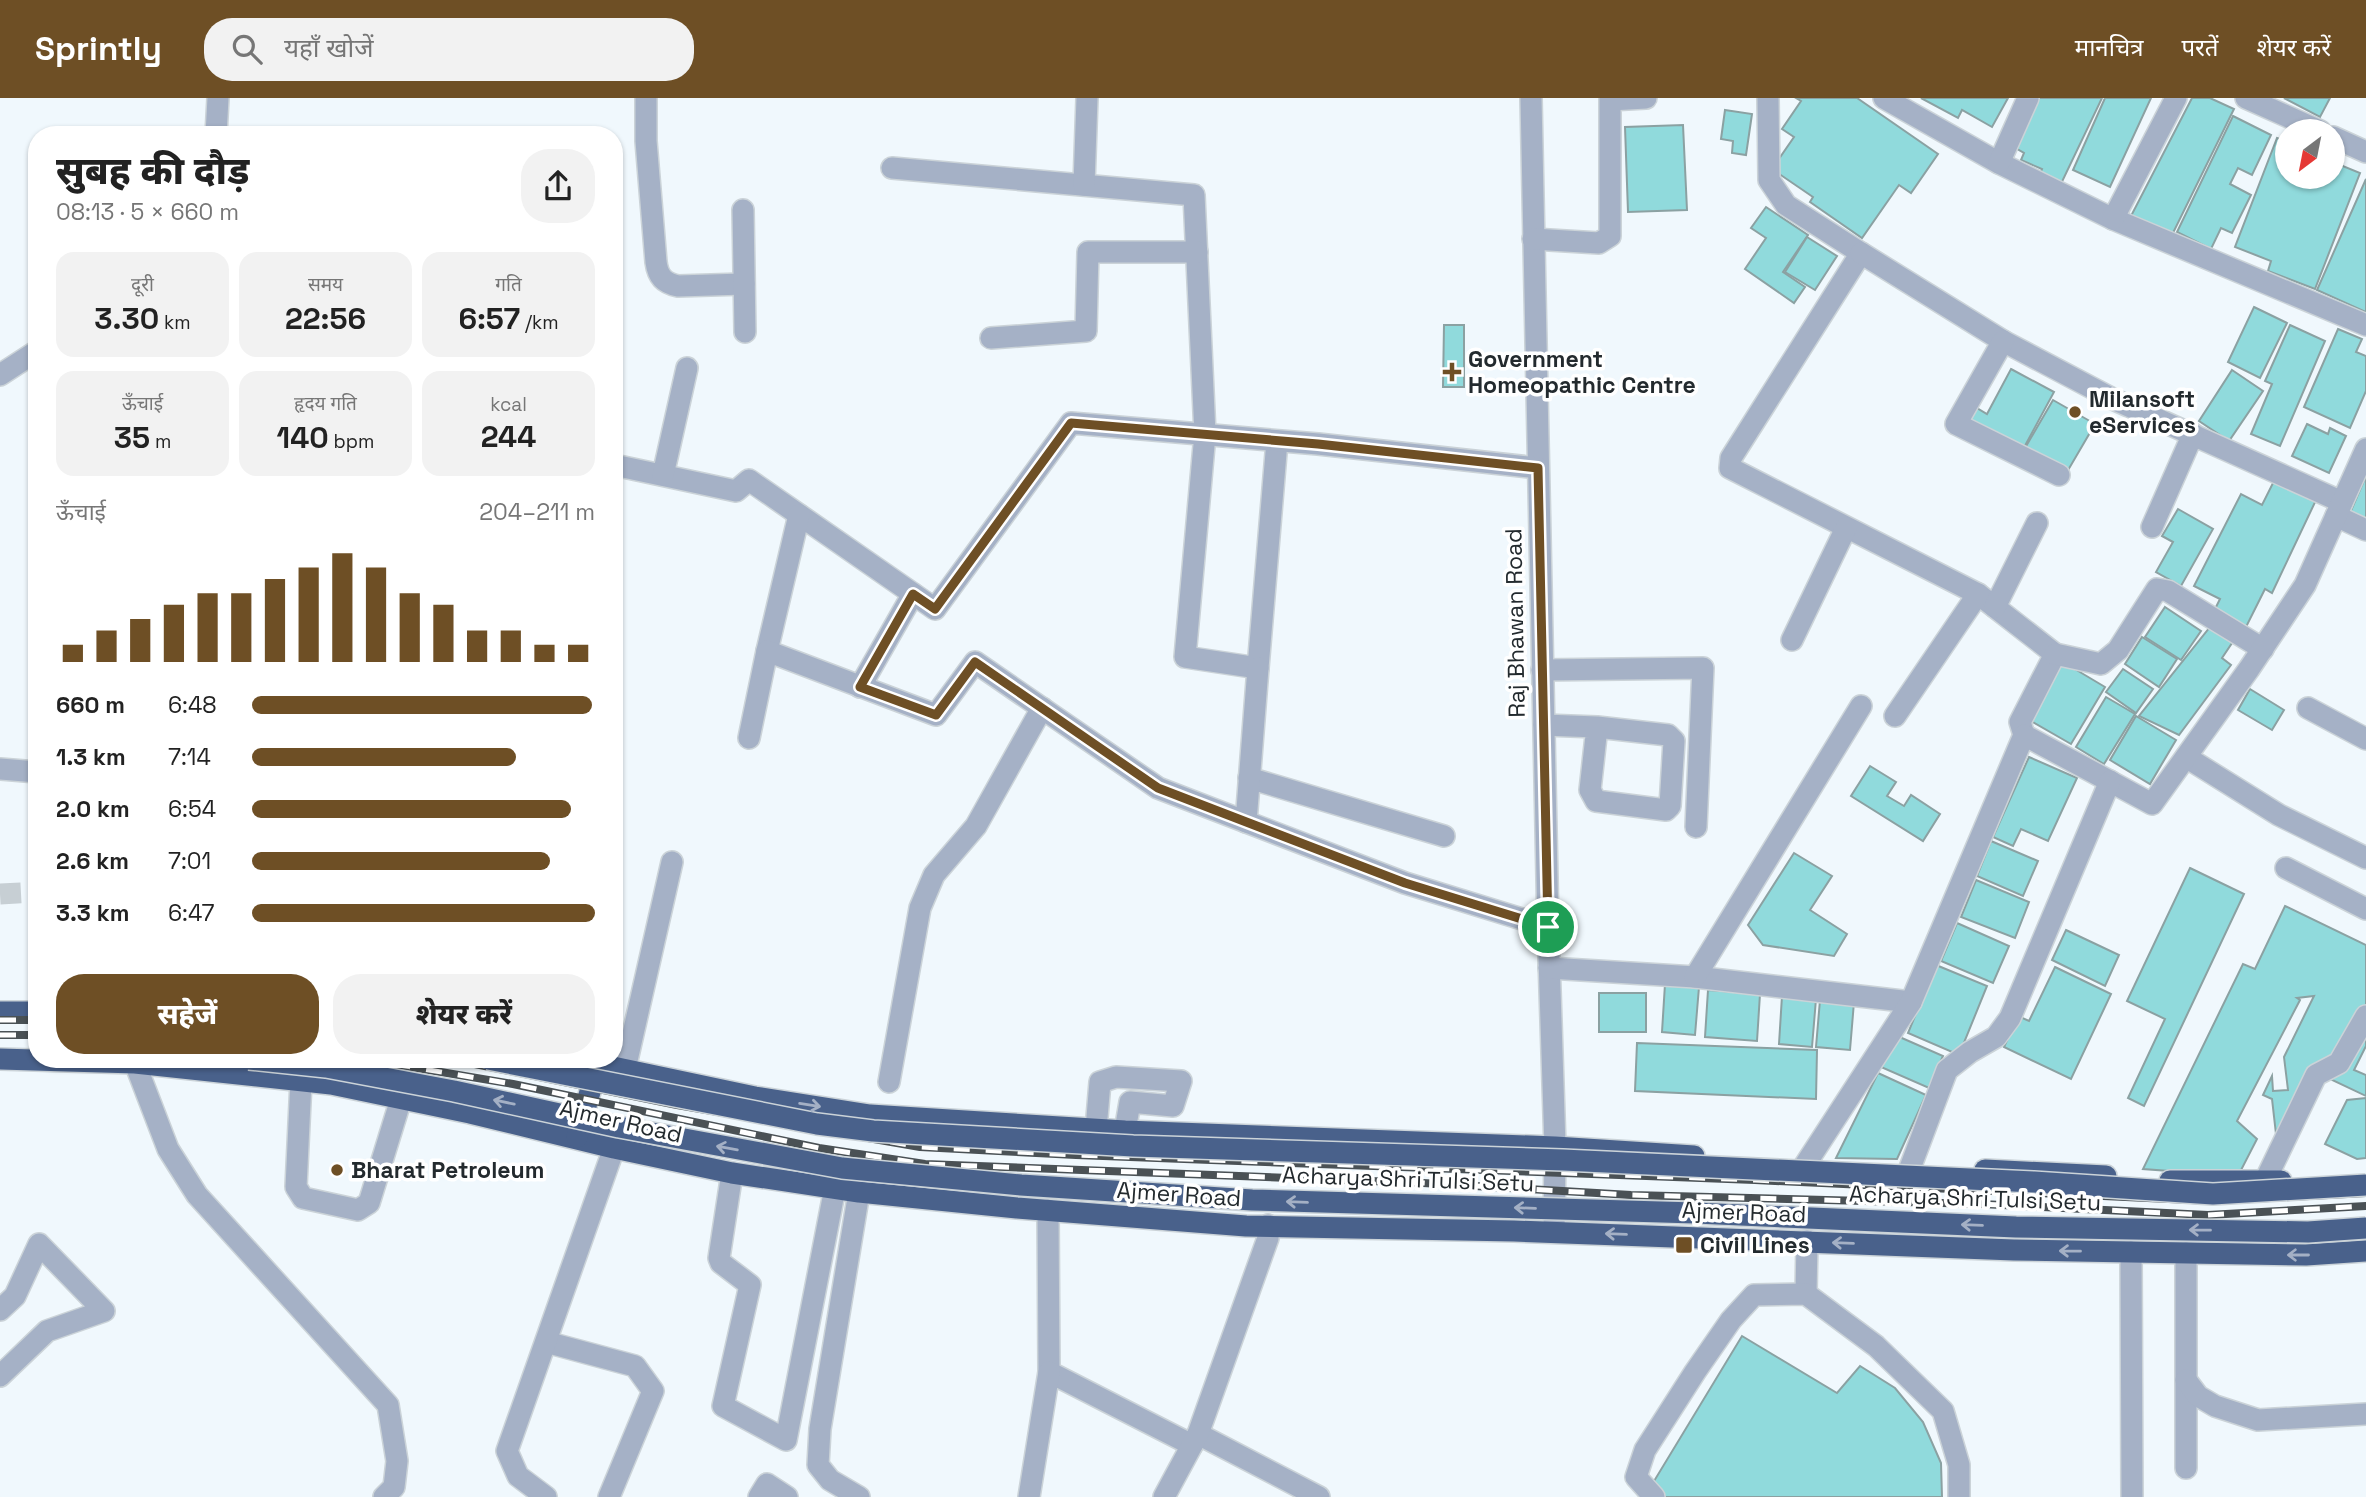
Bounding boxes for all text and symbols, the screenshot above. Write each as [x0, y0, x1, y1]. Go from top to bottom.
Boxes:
search box [204, 18, 694, 81]
text: Sprintly [35, 28, 162, 70]
icon: search [228, 30, 266, 68]
text: यहाँ खोजें [284, 31, 374, 65]
text: मानचित्र [2075, 32, 2143, 63]
text: परतें [2181, 32, 2219, 63]
text: शेयर करें [2257, 32, 2331, 63]
north arrow [2275, 119, 2345, 189]
map controls [2275, 119, 2345, 189]
text: सुबह की दौड़ [56, 147, 249, 195]
button: share [521, 149, 595, 223]
text: 08:13 · 5 × 660 m [56, 197, 239, 227]
text: दूरी [131, 272, 154, 297]
text: समय [308, 272, 343, 297]
text: गति [495, 272, 522, 297]
text: 3.30 [94, 299, 159, 338]
text: 22:56 [285, 299, 366, 338]
text: 6:57 [458, 299, 520, 338]
text: km [159, 310, 191, 335]
text: /km [520, 310, 559, 335]
place label: Government Homeopathic Centre [1468, 344, 1696, 400]
marker: Government Homeopathic Centre [1442, 362, 1462, 382]
place label: Milansoft eServices [2089, 384, 2196, 440]
text: ऊँचाई [122, 391, 163, 416]
text: हृदय गति [294, 391, 357, 416]
text: kcal [490, 392, 527, 417]
marker: Milansoft eServices [2067, 404, 2083, 420]
text: 244 [481, 417, 536, 456]
text: 35 [114, 418, 150, 457]
text: 140 [277, 418, 329, 457]
text: m [150, 429, 171, 454]
text: bpm [329, 429, 374, 454]
text: ऊँचाई [56, 497, 106, 527]
text: 204–211 m [479, 497, 595, 527]
street label: Raj Bhawan Road [1498, 528, 1532, 718]
text: 660 m [56, 690, 125, 720]
text: 6:48 [168, 690, 217, 720]
text: 1.3 km [56, 742, 126, 772]
text: 7:14 [168, 742, 211, 772]
text: 2.0 km [56, 794, 130, 824]
text: 6:54 [168, 794, 216, 824]
text: 2.6 km [56, 846, 129, 876]
text: 7:01 [168, 846, 211, 876]
pin [1518, 897, 1578, 957]
text: 3.3 km [56, 898, 129, 928]
text: 6:47 [168, 898, 215, 928]
icon: arrive [1529, 908, 1567, 946]
button: सहेजें [56, 974, 319, 1054]
button: शेयर करें [333, 974, 595, 1054]
street label: Ajmer Road [557, 1092, 685, 1150]
one-way arrow [493, 1095, 516, 1108]
one-way arrow [799, 1099, 821, 1112]
one-way arrow [716, 1141, 738, 1154]
place label: Bharat Petroleum [351, 1155, 544, 1185]
street label: Acharya Shri Tulsi Setu [1281, 1160, 1535, 1198]
marker: Bharat Petroleum [329, 1162, 345, 1178]
street label: Ajmer Road [1116, 1175, 1242, 1213]
street label: Acharya Shri Tulsi Setu [1848, 1179, 2102, 1217]
one-way arrow [1286, 1195, 1309, 1208]
street label: Ajmer Road [1681, 1195, 1807, 1229]
one-way arrow [1514, 1202, 1537, 1215]
one-way arrow [1961, 1219, 1984, 1232]
one-way arrow [2189, 1224, 2212, 1237]
one-way arrow [1605, 1227, 1628, 1240]
place label: Civil Lines [1700, 1230, 1810, 1260]
marker: Civil Lines [1674, 1235, 1694, 1255]
one-way arrow [1832, 1236, 1855, 1249]
one-way arrow [2059, 1244, 2082, 1257]
one-way arrow [2287, 1248, 2310, 1262]

